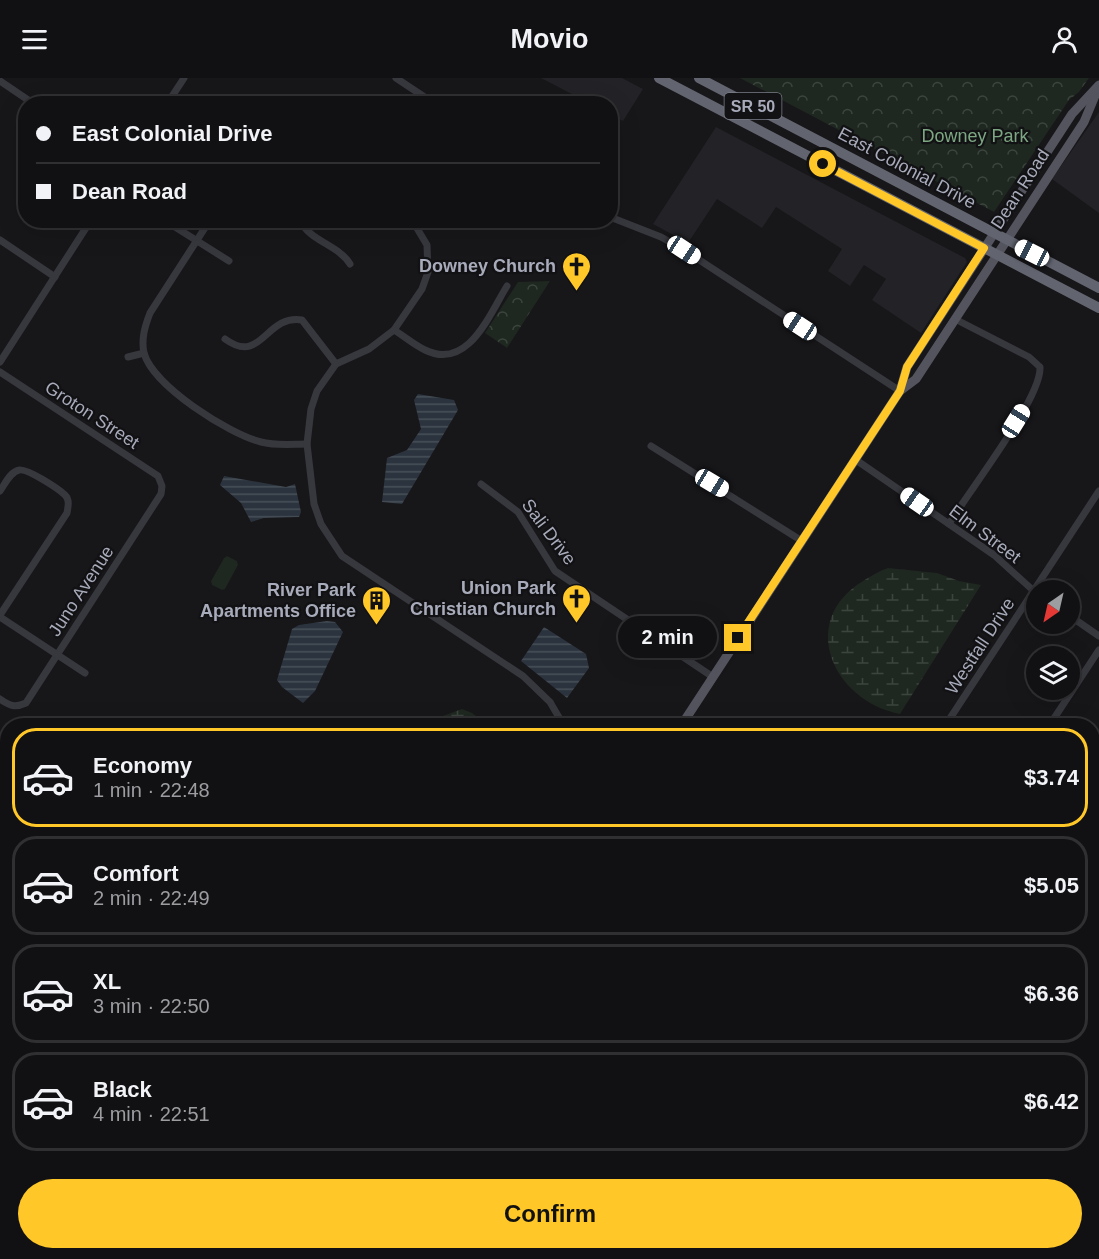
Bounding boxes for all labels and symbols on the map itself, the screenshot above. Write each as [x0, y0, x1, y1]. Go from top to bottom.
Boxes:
road number: SR 50 [724, 93, 782, 119]
street label: East Colonial Drive [835, 123, 979, 213]
park label: Downey Park [921, 126, 1030, 146]
street label: Dean Road [987, 145, 1053, 233]
route start [809, 150, 836, 177]
car [664, 233, 704, 267]
car [1012, 237, 1052, 269]
church icon: Downey Church [561, 250, 593, 292]
place label: Downey Church [419, 256, 556, 276]
car [780, 309, 820, 343]
street label: Groton Street [41, 377, 143, 453]
car [999, 401, 1033, 441]
car [692, 466, 732, 500]
car [897, 484, 937, 520]
street label: Sali Drive [518, 495, 580, 569]
street label: Elm Street [945, 501, 1025, 567]
street label: Juno Avenue [44, 542, 118, 640]
place label: Union Park Christian Church [410, 578, 557, 619]
place label: River Park Apartments Office [200, 580, 357, 621]
north arrow [1026, 580, 1080, 634]
church icon: Union Park Christian Church [561, 582, 593, 624]
building icon: River Park Apartments Office [361, 584, 393, 626]
street label: Westfall Drive [941, 594, 1019, 698]
callout: 2 min [618, 617, 717, 659]
route end [724, 624, 751, 651]

